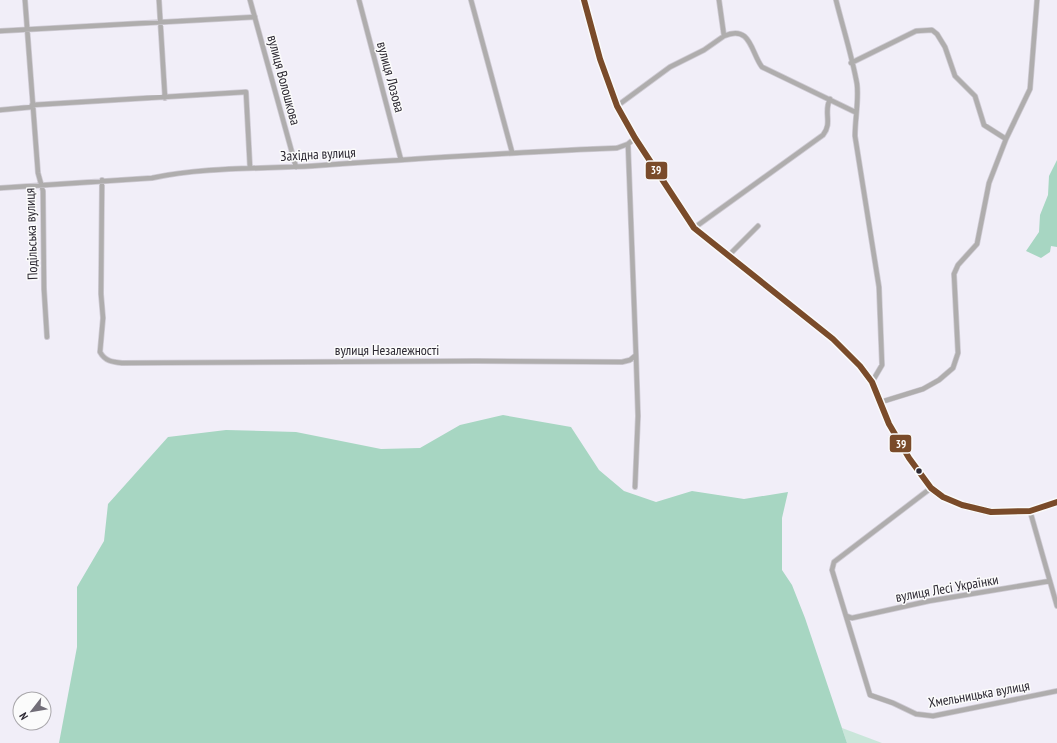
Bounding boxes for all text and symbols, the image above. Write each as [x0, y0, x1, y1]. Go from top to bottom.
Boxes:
street label: вулиця Волошкова [263, 33, 305, 127]
street label: вулиця Лозова [373, 40, 409, 114]
street label: Західна вулиця [280, 143, 356, 165]
line badge: 39 [645, 161, 668, 180]
text: 39 [651, 163, 661, 177]
street label: Подільська вулиця [20, 188, 42, 280]
street label: вулиця Незалежності [335, 341, 439, 359]
line badge: 39 [889, 434, 912, 453]
text: 39 [896, 437, 906, 451]
unlabelled marker [914, 466, 924, 476]
street label: вулиця Лесі Українки [894, 570, 1000, 606]
street label: Хмельницька вулиця [927, 676, 1031, 712]
north arrow [12, 691, 52, 731]
text: N [16, 710, 31, 722]

